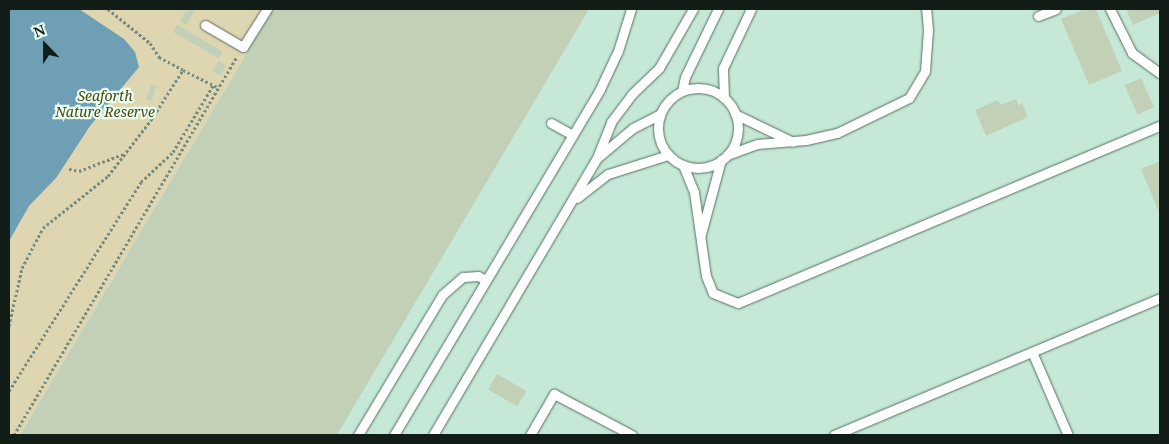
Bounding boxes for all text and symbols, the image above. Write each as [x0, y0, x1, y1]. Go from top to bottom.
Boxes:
north arrow [20, 20, 70, 70]
text: N [31, 20, 48, 42]
park label: Seaforth Nature Reserve [55, 88, 155, 120]

